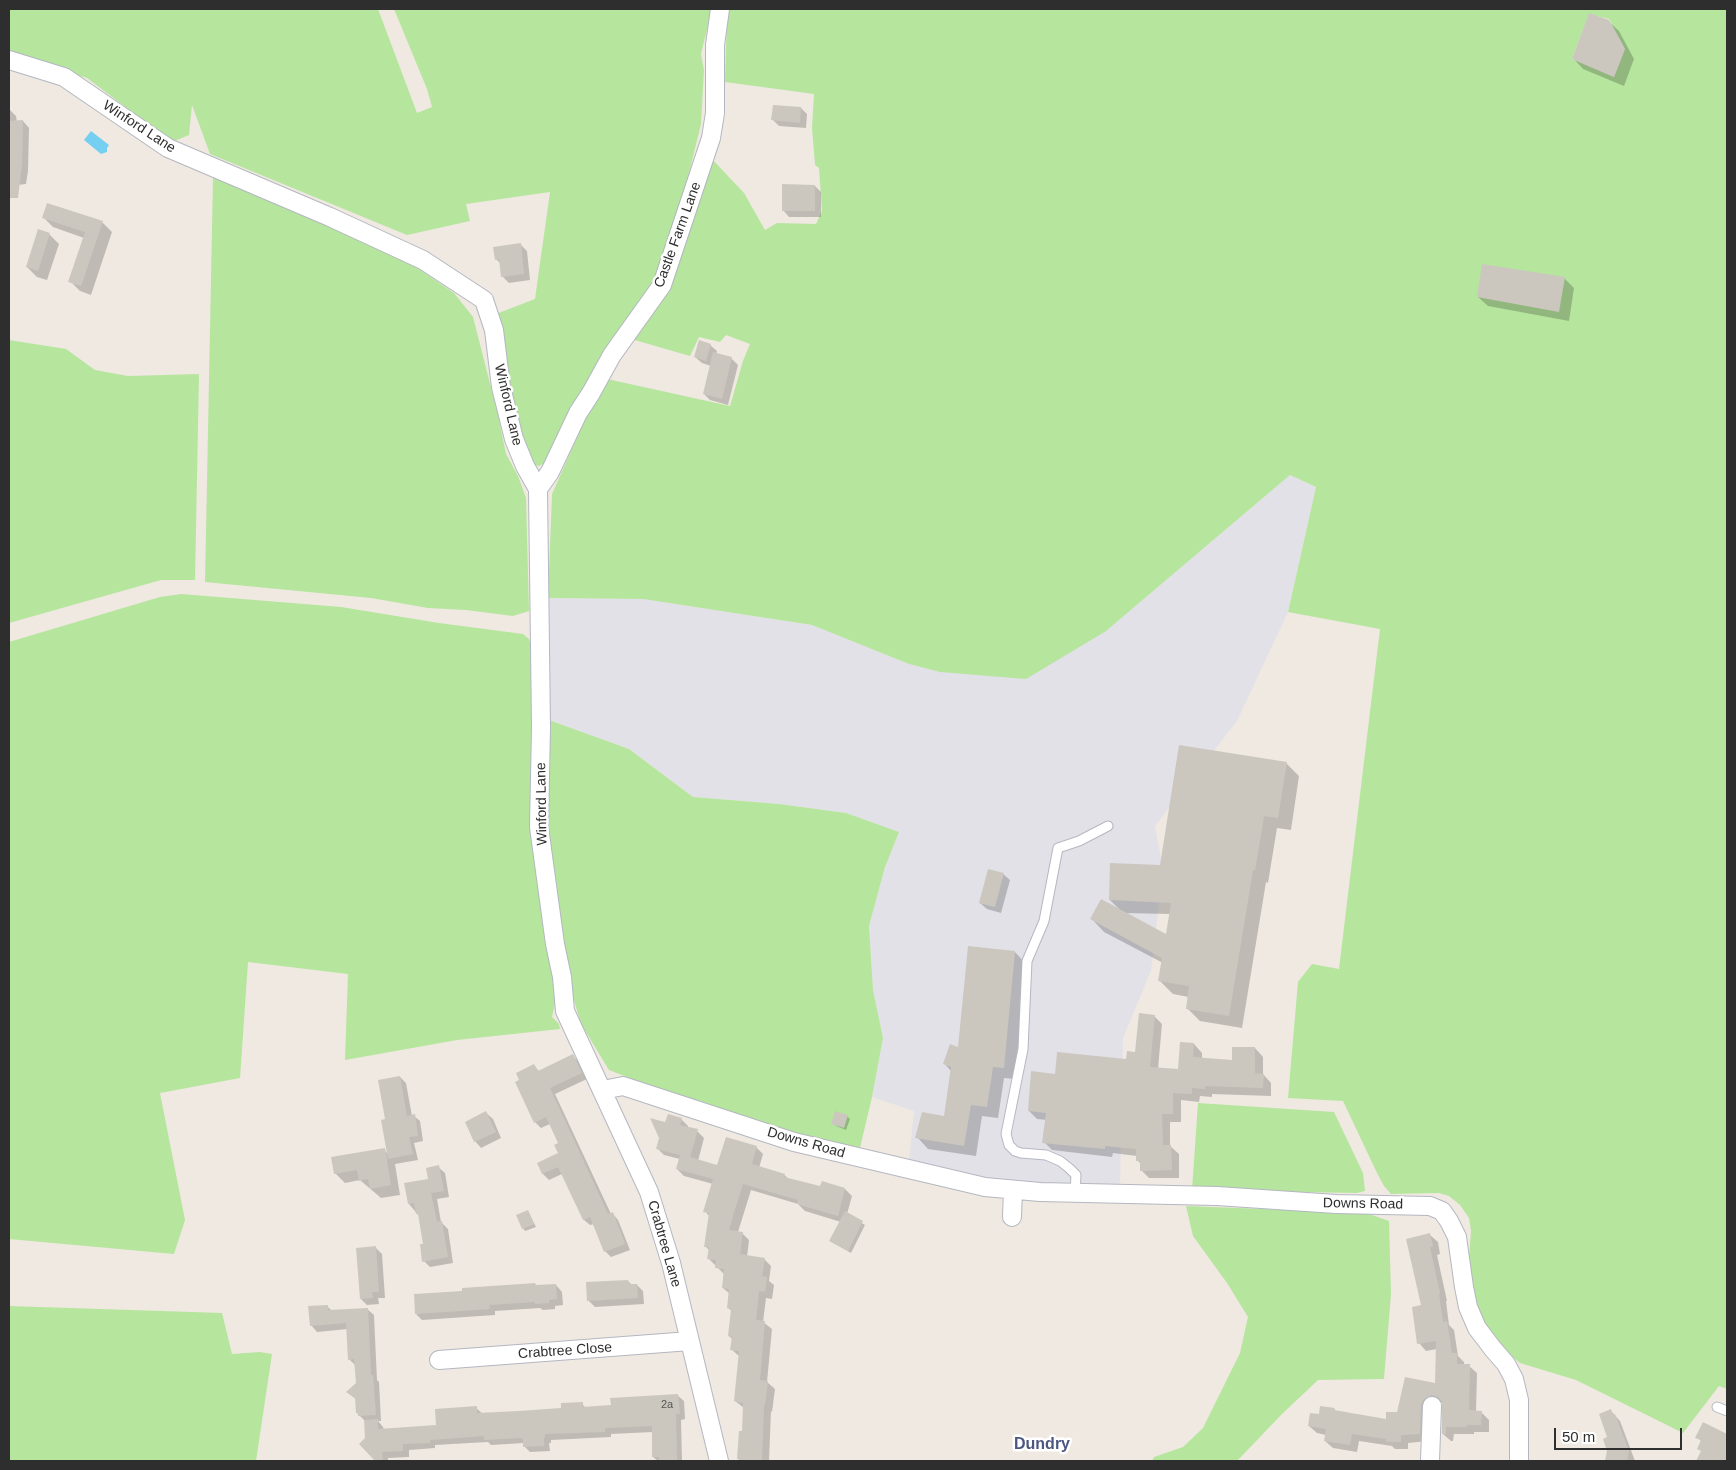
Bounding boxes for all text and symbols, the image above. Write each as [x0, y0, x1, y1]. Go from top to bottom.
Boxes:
street label: Winford Lane [100, 97, 178, 157]
street label: Castle Farm Lane [651, 180, 705, 290]
street label: Winford Lane [490, 363, 526, 447]
street label: Winford Lane [533, 762, 551, 846]
street label: Downs Road [765, 1124, 847, 1162]
street label: Downs Road [1323, 1195, 1403, 1213]
street label: Crabtree Lane [644, 1199, 684, 1289]
street label: Crabtree Close [517, 1339, 613, 1363]
house number: 2a [661, 1398, 673, 1412]
scale bar [1556, 1418, 1684, 1450]
text: 50 m [1562, 1428, 1595, 1445]
district label: Dundry [1014, 1435, 1070, 1455]

